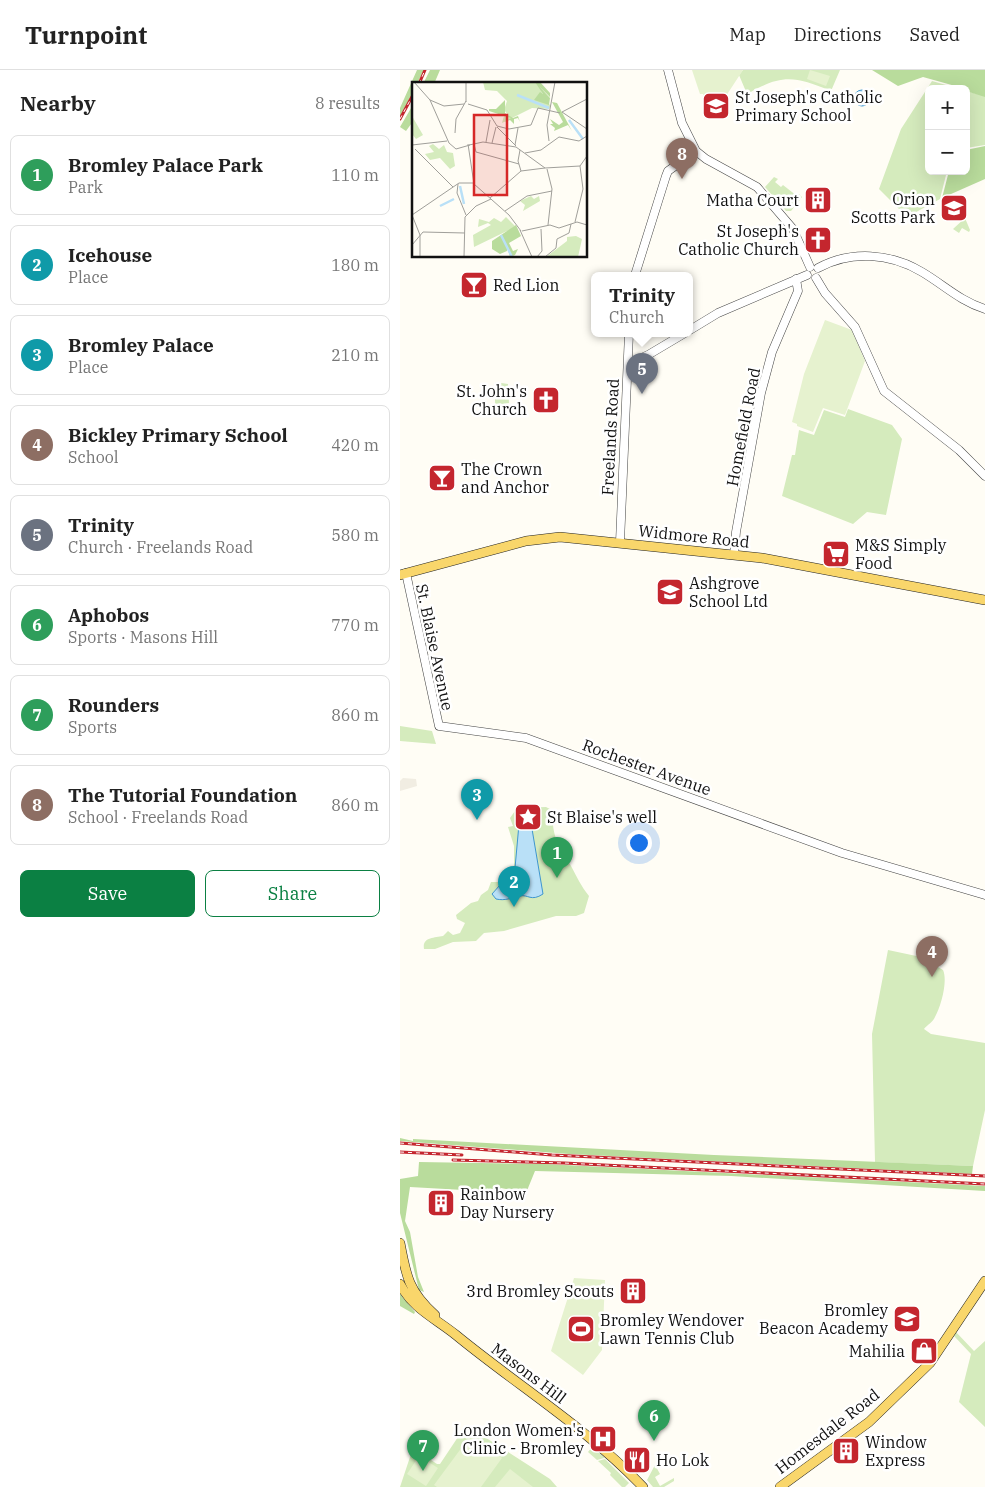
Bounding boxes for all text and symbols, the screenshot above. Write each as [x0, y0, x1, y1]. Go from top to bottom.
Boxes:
text: Turnpoint [25, 19, 147, 51]
text: Map [729, 23, 766, 46]
text: Directions [794, 23, 882, 46]
text: Saved [910, 23, 960, 46]
inset map [412, 82, 588, 258]
map controls [925, 85, 970, 175]
button: + [925, 85, 970, 130]
place label: St Joseph's Catholic Primary School [735, 87, 882, 125]
text: Nearby [20, 89, 96, 117]
school or university icon: St Joseph's Catholic Primary School [701, 91, 731, 121]
text: 8 results [315, 93, 380, 113]
button: − [925, 130, 970, 175]
pin: 8 [666, 138, 698, 179]
text: Bromley Palace Park [68, 153, 263, 177]
text: 1 [32, 165, 42, 185]
text: 110 m [331, 165, 379, 185]
text: Park [68, 177, 103, 197]
building icon: Matha Court [803, 185, 833, 215]
place label: Orion Scotts Park [851, 189, 936, 227]
place label: Matha Court [706, 190, 799, 210]
school or university icon: Orion Scotts Park [939, 193, 969, 223]
place label: St Joseph's Catholic Church [678, 221, 799, 259]
church icon: St Joseph's Catholic Church [803, 225, 833, 255]
text: Icehouse [68, 243, 152, 267]
text: 2 [32, 255, 42, 275]
text: 180 m [331, 255, 379, 275]
text: Place [68, 267, 108, 287]
bar icon: Red Lion [459, 270, 489, 300]
popup [591, 272, 693, 337]
place label: Red Lion [493, 275, 559, 295]
text: Trinity [609, 283, 675, 307]
text: Church [609, 307, 665, 327]
text: Bromley Palace [68, 333, 214, 357]
text: 3 [32, 345, 42, 365]
text: 210 m [331, 345, 379, 365]
pin: 5 [626, 353, 658, 394]
text: Place [68, 357, 108, 377]
street label: Homefield Road [722, 366, 764, 488]
street label: Freelands Road [597, 378, 623, 496]
place label: St. John's Church [456, 381, 527, 419]
church icon: St. John's Church [531, 385, 561, 415]
text: Bickley Primary School [68, 423, 288, 447]
text: 4 [32, 435, 42, 455]
text: 420 m [331, 435, 379, 455]
text: School [68, 447, 119, 467]
place label: The Crown and Anchor [461, 459, 549, 497]
bar icon: The Crown and Anchor [427, 463, 457, 493]
text: Trinity [68, 513, 134, 537]
street label: Widmore Road [637, 520, 751, 552]
text: 5 [32, 525, 42, 545]
text: 580 m [331, 525, 379, 545]
place label: M&S Simply Food [855, 535, 947, 573]
text: Church · Freelands Road [68, 537, 253, 557]
supermarket icon: M&S Simply Food [821, 539, 851, 569]
place label: Ashgrove School Ltd [689, 573, 768, 611]
school or university icon: Ashgrove School Ltd [655, 577, 685, 607]
street label: St. Blaise Avenue [412, 582, 458, 712]
text: Aphobos [68, 603, 149, 627]
text: 6 [32, 615, 42, 635]
text: 770 m [331, 615, 379, 635]
text: Sports · Masons Hill [68, 627, 218, 647]
text: Rounders [68, 693, 159, 717]
text: 7 [32, 705, 42, 725]
text: 860 m [331, 705, 379, 725]
text: Sports [68, 717, 117, 737]
street label: Rochester Avenue [580, 734, 714, 800]
pin: 3 [461, 779, 493, 820]
text: The Tutorial Foundation [68, 783, 297, 807]
text: 8 [32, 795, 42, 815]
text: 860 m [331, 795, 379, 815]
place icon: St Blaise's well [513, 802, 543, 832]
text: School · Freelands Road [68, 807, 248, 827]
place label: St Blaise's well [547, 807, 657, 827]
your location [626, 830, 652, 856]
pin: 1 [541, 837, 573, 878]
pin: 2 [498, 866, 530, 907]
button: Save [20, 870, 195, 917]
button: Share [205, 870, 380, 917]
pin: 4 [916, 936, 948, 977]
place label: Rainbow Day Nursery [460, 1184, 555, 1222]
building icon: Rainbow Day Nursery [426, 1188, 456, 1218]
building icon: 3rd Bromley Scouts [618, 1276, 648, 1306]
place label: 3rd Bromley Scouts [466, 1281, 614, 1301]
place label: Bromley Beacon Academy [759, 1300, 888, 1338]
school or university icon: Bromley Beacon Academy [892, 1304, 922, 1334]
place label: Bromley Wendover Lawn Tennis Club [600, 1310, 744, 1348]
sports icon: Bromley Wendover Lawn Tennis Club [566, 1314, 596, 1344]
shop icon: Mahilia [909, 1336, 939, 1366]
street label: Masons Hill [488, 1338, 571, 1408]
place label: Mahilia [849, 1341, 905, 1361]
street label: Homesdale Road [771, 1384, 883, 1478]
pin: 6 [638, 1400, 670, 1441]
place label: London Women's Clinic - Bromley [454, 1420, 584, 1458]
hospital icon: London Women's Clinic - Bromley [588, 1424, 618, 1454]
pin: 7 [407, 1430, 439, 1471]
place label: Window Express [865, 1432, 927, 1470]
building icon: Window Express [831, 1436, 861, 1466]
restaurant icon: Ho Lok [622, 1445, 652, 1475]
place label: Ho Lok [656, 1450, 710, 1470]

